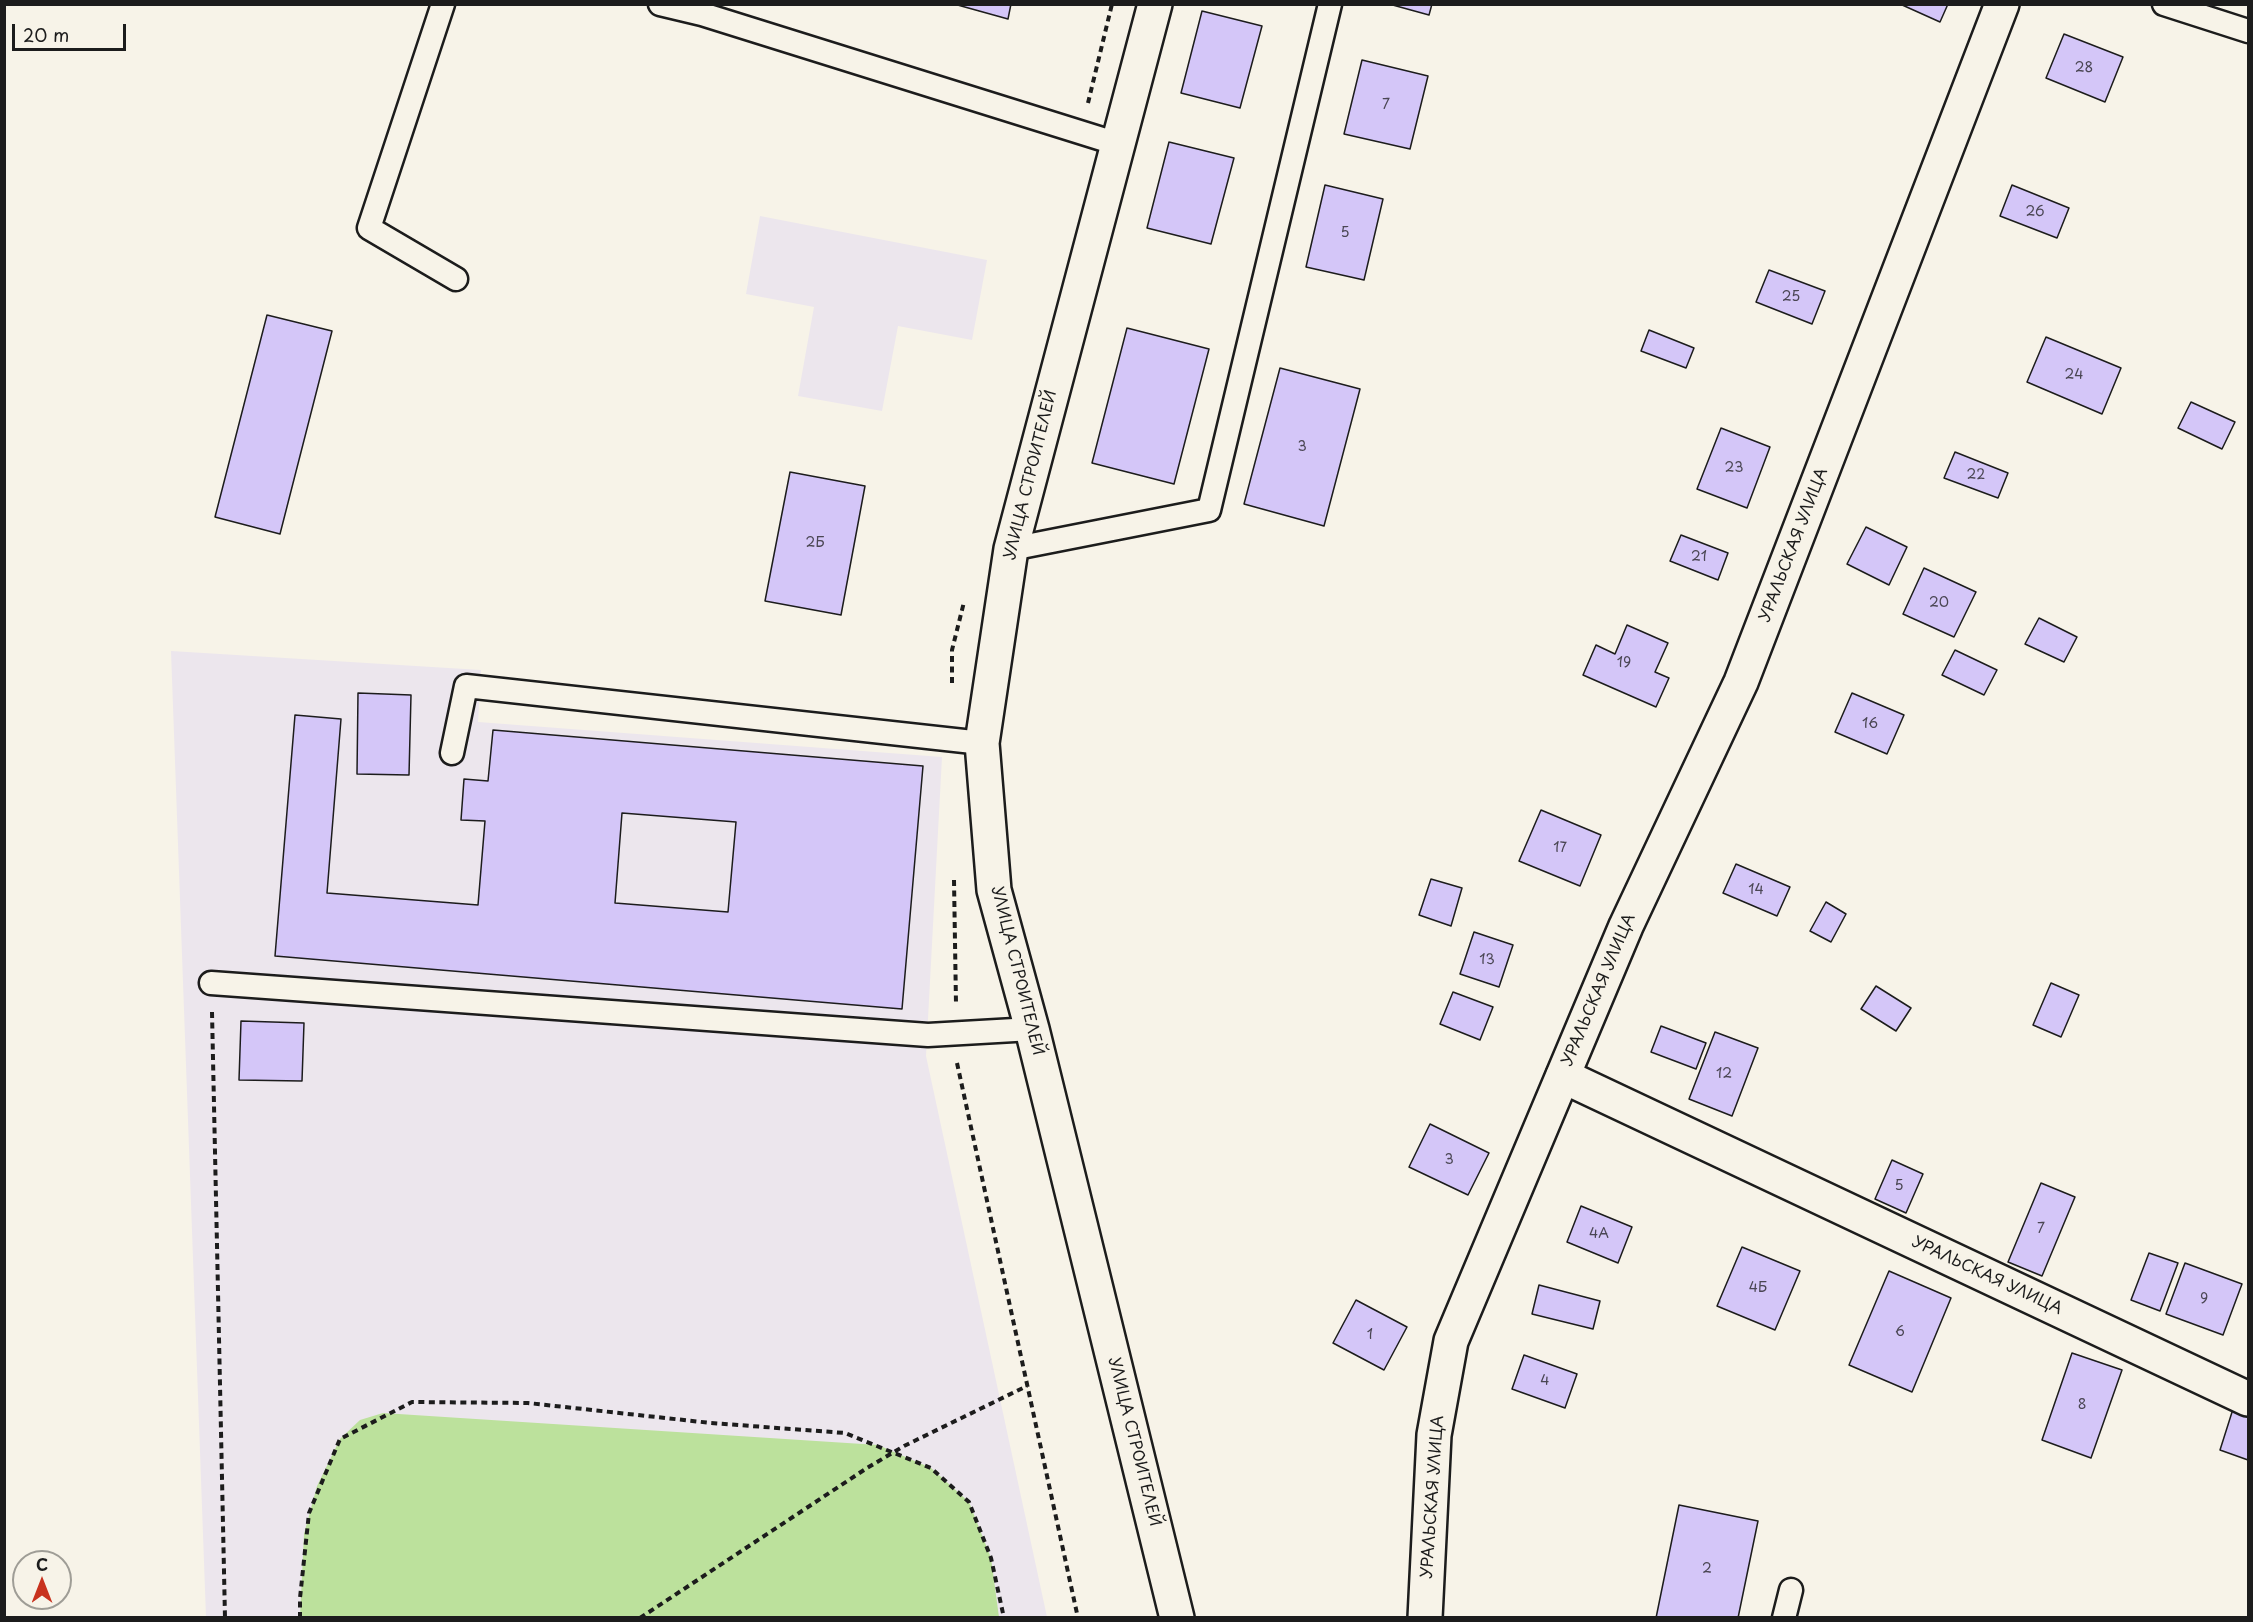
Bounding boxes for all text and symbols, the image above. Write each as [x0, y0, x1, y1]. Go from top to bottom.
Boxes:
scale bar [15, 12, 129, 50]
text: 20 m [23, 21, 69, 48]
house number: 28 [2075, 60, 2093, 76]
house number: 7 [1382, 97, 1390, 113]
house number: 26 [2025, 204, 2045, 220]
house number: 5 [1340, 225, 1350, 241]
house number: 25 [1782, 289, 1800, 305]
house number: 24 [2065, 367, 2083, 383]
street label: УЛИЦА СТРОИТЕЛЕЙ [1001, 388, 1061, 562]
house number: 3 [1297, 439, 1307, 455]
house number: 23 [1725, 460, 1743, 476]
street label: УРАЛЬСКАЯ УЛИЦА [1756, 465, 1832, 625]
house number: 22 [1967, 467, 1985, 483]
house number: 2Б [805, 535, 825, 551]
house number: 21 [1691, 549, 1707, 565]
house number: 20 [1929, 595, 1949, 611]
house number: 19 [1617, 655, 1631, 671]
house number: 16 [1862, 716, 1878, 732]
house number: 17 [1553, 840, 1567, 856]
house number: 14 [1748, 882, 1764, 898]
street label: УЛИЦА СТРОИТЕЛЕЙ [987, 884, 1047, 1058]
street label: УРАЛЬСКАЯ УЛИЦА [1558, 911, 1640, 1069]
house number: 13 [1479, 952, 1495, 968]
house number: 12 [1716, 1066, 1732, 1082]
house number: 3 [1444, 1152, 1454, 1168]
house number: 5 [1894, 1178, 1904, 1194]
house number: 7 [2037, 1221, 2045, 1237]
house number: 4А [1589, 1226, 1609, 1242]
street label: УРАЛЬСКАЯ УЛИЦА [1909, 1233, 2065, 1319]
house number: 4Б [1749, 1280, 1767, 1296]
house number: 9 [2200, 1291, 2208, 1307]
house number: 6 [1895, 1324, 1905, 1340]
house number: 1 [1367, 1327, 1373, 1343]
street label: УЛИЦА СТРОИТЕЛЕЙ [1104, 1355, 1164, 1529]
house number: 4 [1540, 1373, 1550, 1389]
house number: 8 [2078, 1397, 2086, 1413]
street label: УРАЛЬСКАЯ УЛИЦА [1418, 1415, 1448, 1579]
north arrow [12, 1550, 72, 1610]
text: С [36, 1552, 48, 1576]
house number: 2 [1702, 1561, 1712, 1577]

